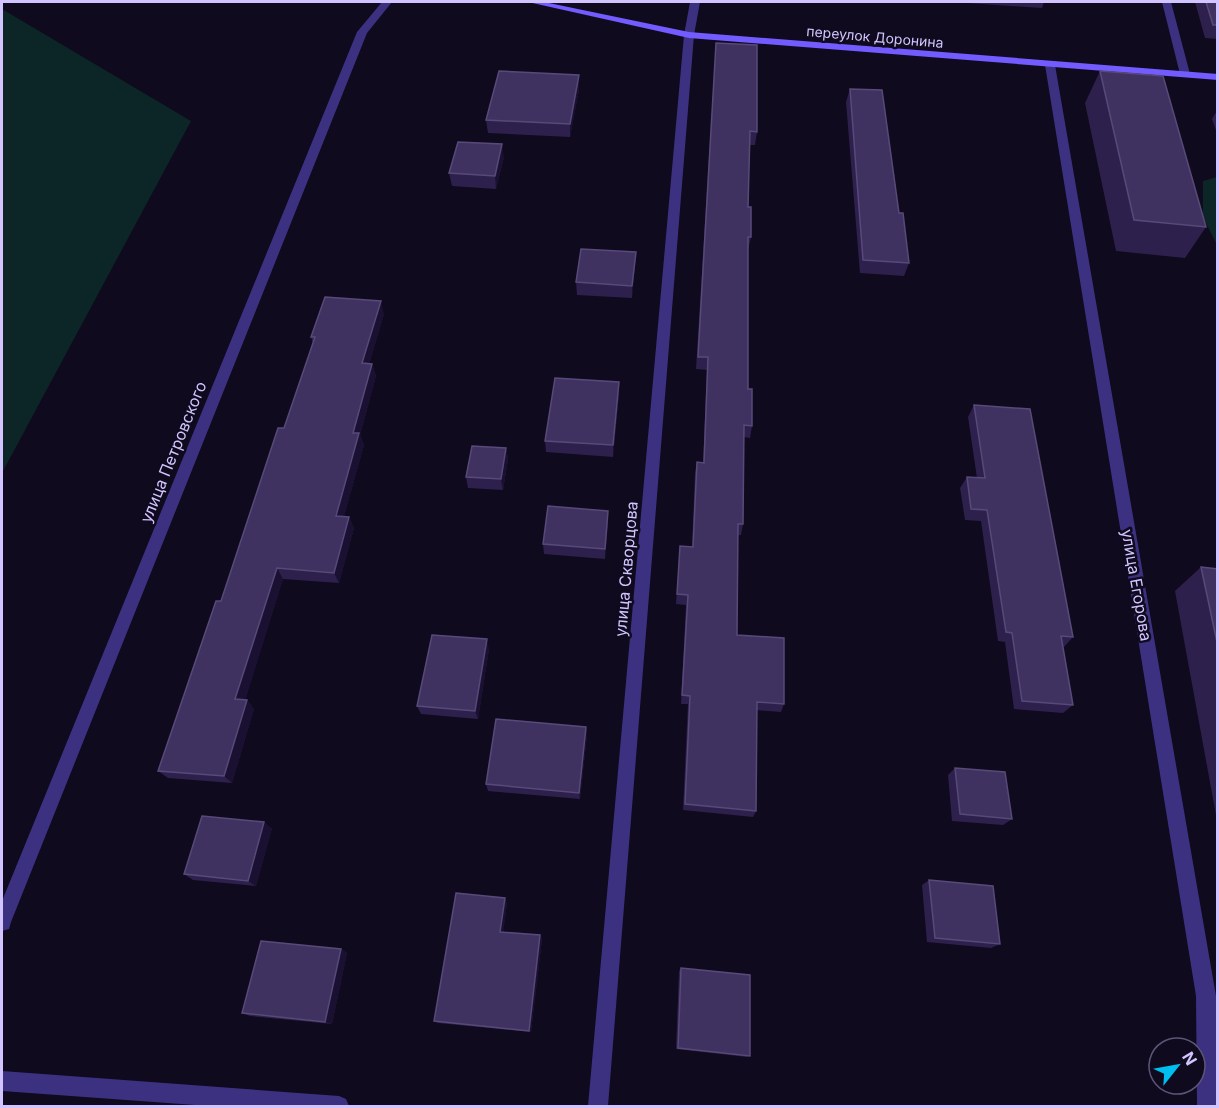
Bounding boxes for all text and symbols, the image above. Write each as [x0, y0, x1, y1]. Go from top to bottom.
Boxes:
street label: переулок Доронина [806, 22, 944, 51]
street label: улица Петровского [136, 378, 210, 526]
street label: улица Скворцова [610, 500, 642, 638]
street label: улица Егорова [1117, 527, 1157, 643]
north arrow [1147, 1036, 1207, 1096]
text: N [1178, 1048, 1202, 1069]

